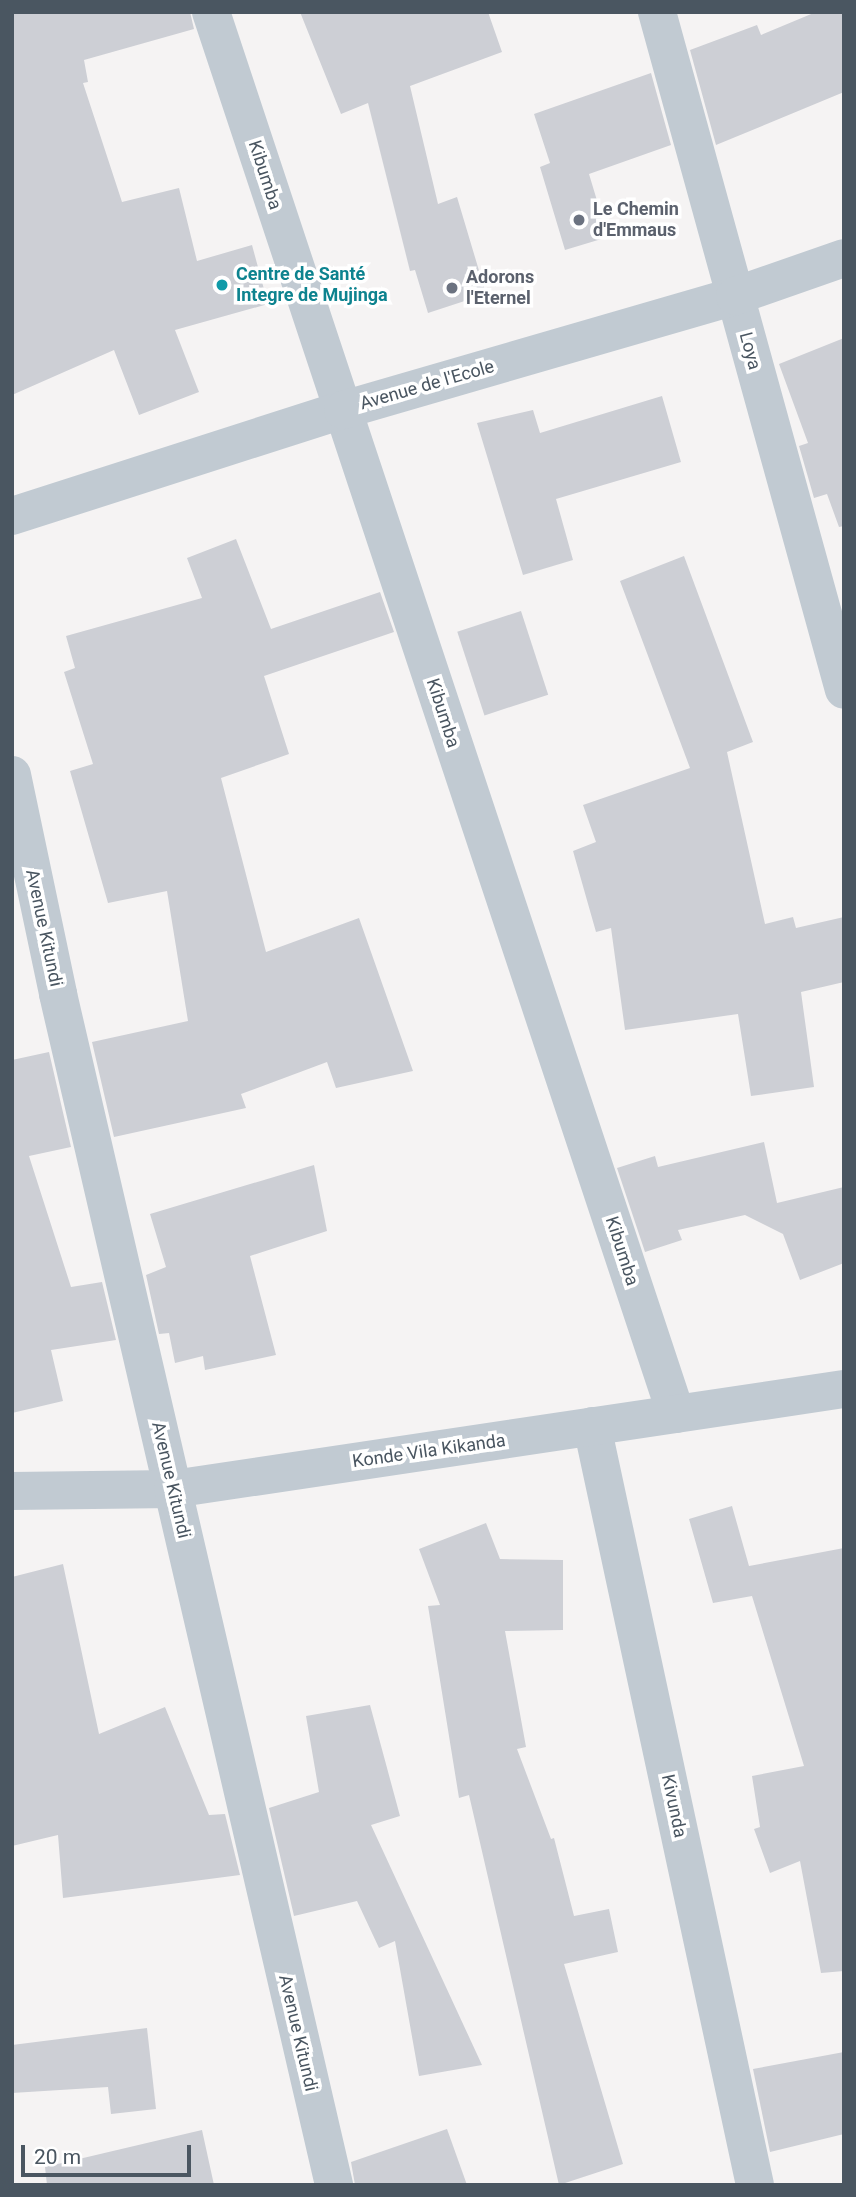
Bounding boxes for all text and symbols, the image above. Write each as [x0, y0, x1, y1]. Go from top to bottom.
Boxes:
street label: Kibumba [244, 138, 286, 212]
place label: Le Chemin d'Emmaus [593, 199, 679, 242]
marker: Le Chemin d'Emmaus [571, 212, 587, 228]
place label: Centre de Santé Integre de Mujinga [236, 264, 388, 306]
place label: Adorons l'Eternel [466, 267, 534, 310]
marker: Centre de Santé Integre de Mujinga [214, 277, 230, 293]
marker: Adorons l'Eternel [444, 280, 460, 296]
street label: Loya [735, 330, 765, 372]
street label: Avenue de l'Ecole [357, 356, 497, 414]
street label: Kibumba [422, 676, 464, 750]
street label: Avenue Kitundi [21, 867, 67, 989]
street label: Kibumba [601, 1214, 643, 1288]
street label: Avenue Kitundi [147, 1419, 195, 1541]
street label: Konde Vila Kikanda [351, 1430, 507, 1472]
street label: Kivunda [657, 1772, 691, 1840]
street label: Avenue Kitundi [274, 1972, 322, 2094]
scale bar [24, 2130, 194, 2174]
text: 20 m [34, 2145, 81, 2169]

